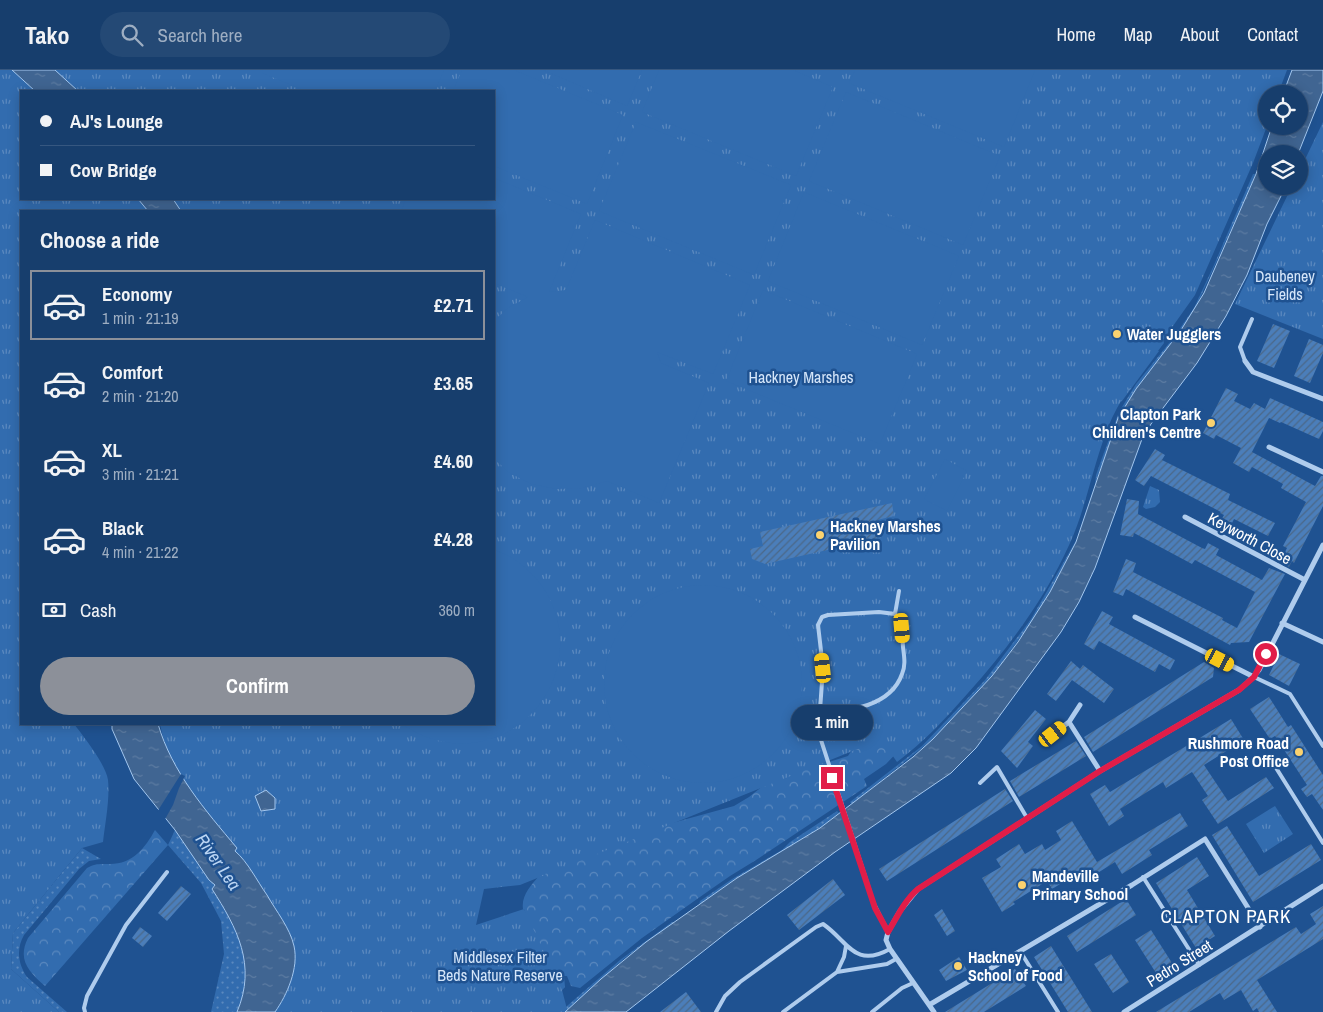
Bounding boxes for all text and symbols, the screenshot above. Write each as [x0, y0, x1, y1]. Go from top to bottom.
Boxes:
search box [100, 12, 450, 57]
text: Tako [25, 19, 70, 51]
icon: search [118, 21, 146, 49]
text: Search here [158, 22, 242, 48]
text: Home [1056, 22, 1096, 47]
text: Map [1124, 22, 1153, 47]
text: About [1181, 22, 1219, 47]
text: Contact [1247, 22, 1298, 47]
map controls [1258, 85, 1308, 195]
button: locate [1258, 85, 1308, 135]
text: AJ's Lounge [70, 108, 163, 134]
button: layers [1258, 145, 1308, 195]
text: Cow Bridge [70, 157, 157, 183]
text: Choose a ride [40, 225, 159, 255]
park label: Daubeney Fields [1255, 265, 1315, 305]
text: Economy [102, 281, 172, 307]
icon: car [42, 283, 87, 328]
text: £2.71 [434, 292, 473, 318]
text: 1 min · 21:19 [102, 307, 179, 329]
place label: Water Jugglers [1127, 323, 1221, 345]
marker: Water Jugglers [1111, 328, 1123, 340]
text: Comfort [102, 359, 163, 385]
icon: car [42, 361, 87, 406]
park label: Hackney Marshes [749, 366, 854, 388]
text: £3.65 [434, 370, 473, 396]
text: 2 min · 21:20 [102, 385, 179, 407]
place label: Clapton Park Children's Centre [1092, 403, 1202, 443]
marker: Clapton Park Children's Centre [1205, 417, 1217, 429]
text: XL [102, 437, 122, 463]
icon: car [42, 439, 87, 484]
text: £4.60 [434, 448, 473, 474]
text: 3 min · 21:21 [102, 463, 179, 485]
street label: Keyworth Close [1204, 507, 1296, 569]
text: Black [102, 515, 144, 541]
place label: Hackney Marshes Pavilion [830, 515, 941, 555]
icon: car [42, 517, 87, 562]
text: £4.28 [434, 526, 473, 552]
marker: Hackney Marshes Pavilion [814, 529, 826, 541]
text: 4 min · 21:22 [102, 541, 179, 563]
icon: cash [40, 596, 68, 624]
text: Cash [80, 597, 116, 623]
text: 360 m [439, 599, 475, 621]
car [893, 612, 910, 644]
route start [1255, 643, 1277, 665]
car [1203, 647, 1236, 673]
car [813, 652, 832, 684]
button: Confirm [40, 657, 475, 715]
callout: 1 min [791, 706, 873, 740]
text: 1 min [815, 711, 849, 733]
car [1036, 719, 1069, 749]
place label: Rushmore Road Post Office [1188, 732, 1289, 772]
marker: Rushmore Road Post Office [1293, 746, 1305, 758]
route end [821, 767, 843, 789]
water label: River Lea [190, 828, 247, 895]
place label: Mandeville Primary School [1032, 865, 1128, 905]
marker: Mandeville Primary School [1016, 879, 1028, 891]
district label: CLAPTON PARK [1161, 903, 1291, 929]
street label: Pedro Street [1142, 934, 1216, 992]
park label: Middlesex Filter Beds Nature Reserve [437, 946, 563, 986]
place label: Hackney School of Food [968, 946, 1063, 986]
marker: Hackney School of Food [952, 960, 964, 972]

